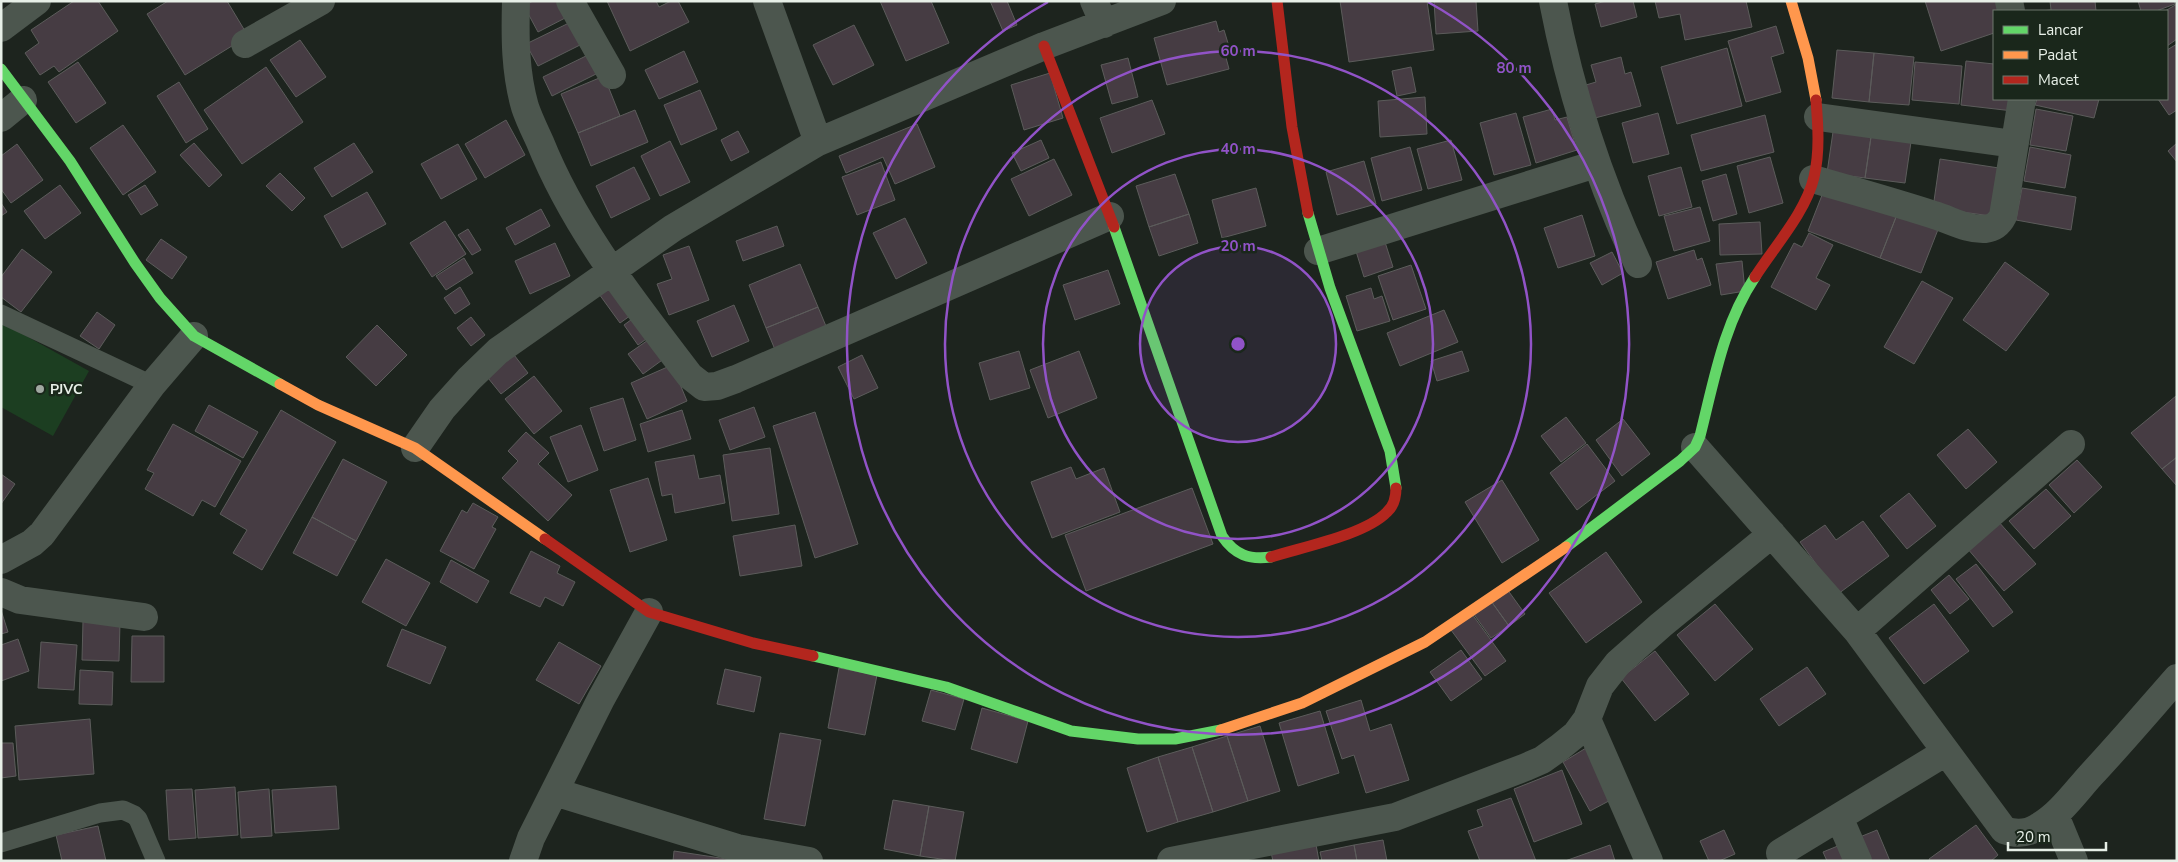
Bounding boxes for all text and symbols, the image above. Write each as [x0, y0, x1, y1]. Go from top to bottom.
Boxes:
legend [1993, 10, 2168, 100]
text: Lancar [2038, 20, 2083, 40]
text: 60 m [1220, 41, 1256, 61]
text: Padat [2038, 45, 2078, 65]
text: 80 m [1496, 58, 1532, 78]
text: Macet [2038, 70, 2080, 90]
text: 40 m [1220, 139, 1256, 159]
text: 20 m [1220, 236, 1256, 256]
centre of rings [1229, 335, 1247, 353]
place label: PJVC [50, 380, 83, 399]
marker: PJVC [34, 383, 46, 395]
scale bar [2008, 820, 2106, 852]
text: 20 m [2016, 827, 2051, 847]

